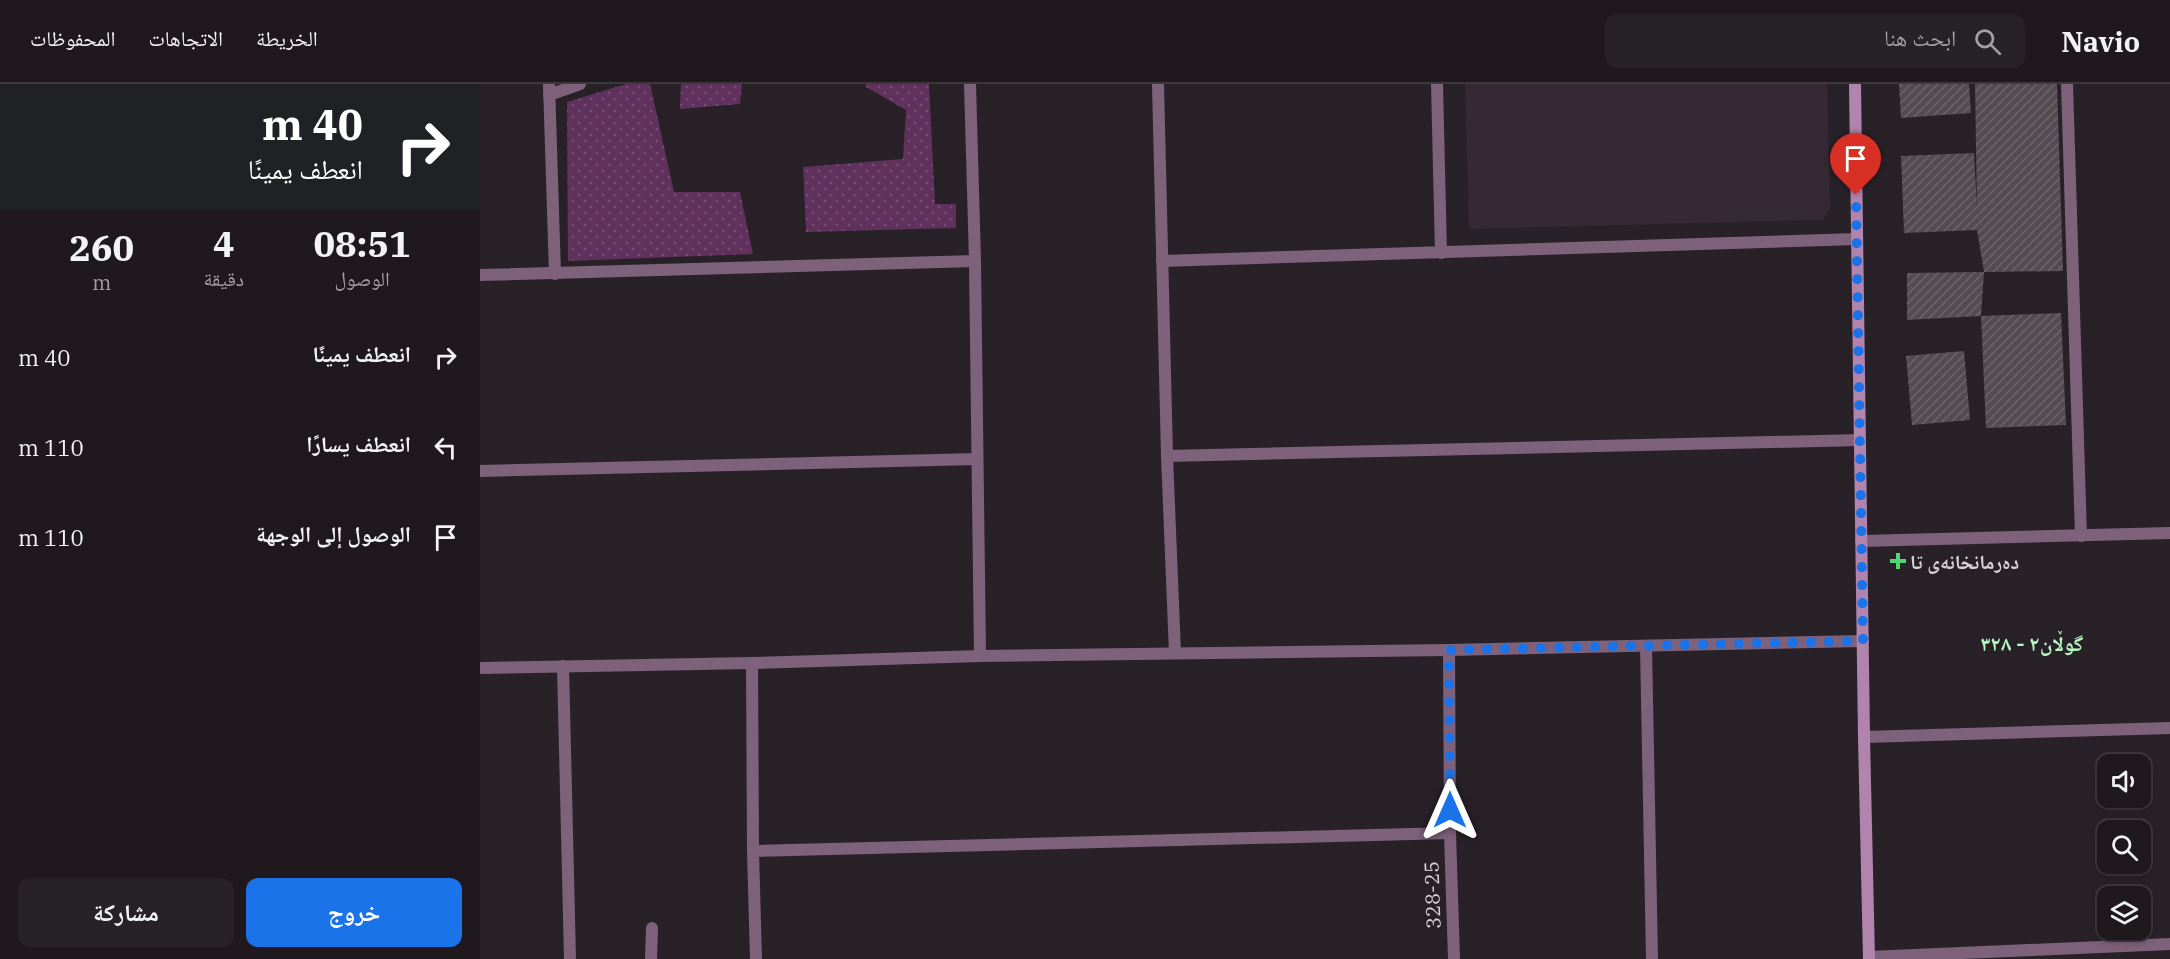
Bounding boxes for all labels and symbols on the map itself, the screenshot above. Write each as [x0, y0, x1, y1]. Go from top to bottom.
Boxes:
pin [1830, 133, 1881, 195]
place label: دەرمانخانەی تا [1910, 548, 2019, 575]
marker: دەرمانخانەی تا [1891, 554, 1905, 568]
district label: گوڵان٢ - ٣٢٨ [1981, 629, 2083, 657]
position arrow [1418, 778, 1482, 842]
street label: 328-25 [1417, 861, 1447, 929]

